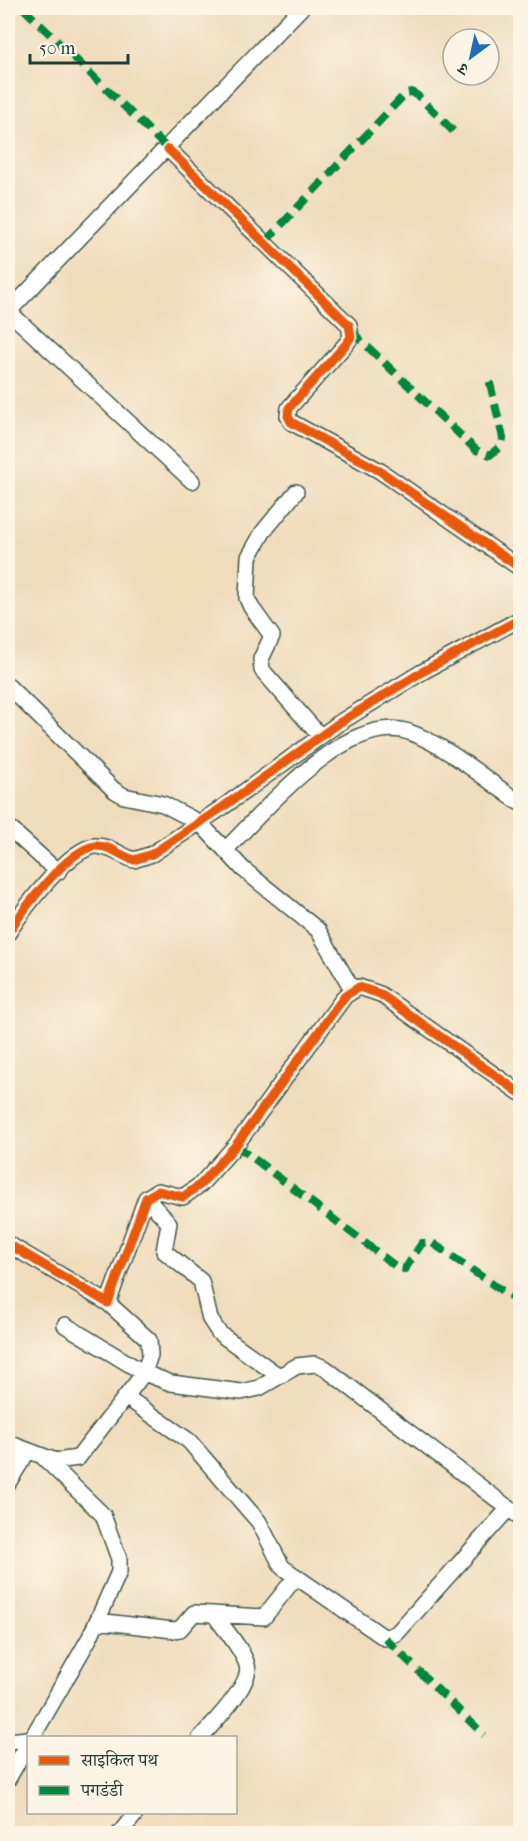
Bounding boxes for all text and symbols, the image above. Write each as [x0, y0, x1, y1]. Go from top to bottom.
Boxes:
scale bar [30, 27, 128, 65]
north arrow [441, 27, 501, 87]
text: 50 m [39, 38, 76, 59]
text: उ [453, 58, 473, 80]
legend [27, 1736, 237, 1814]
text: साइकिल पथ [80, 1750, 160, 1771]
text: पगडंडी [80, 1779, 124, 1801]

